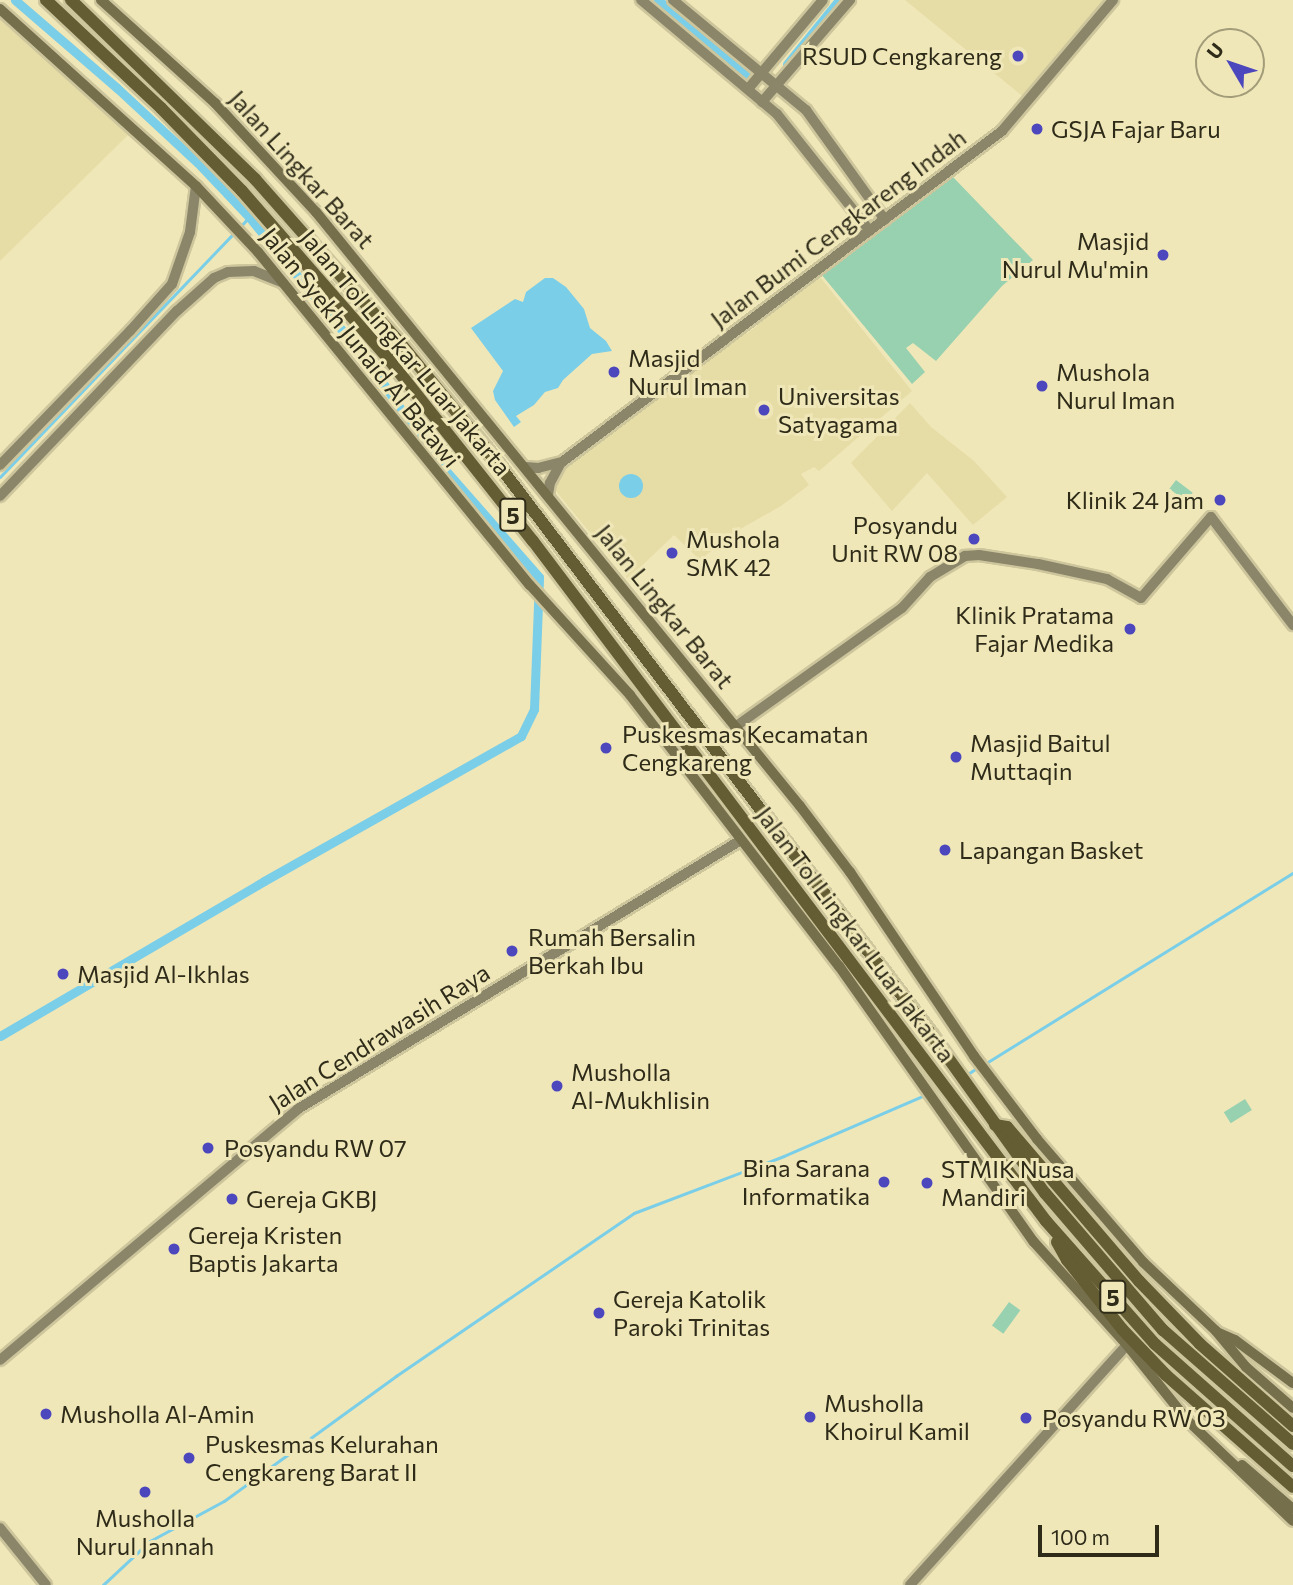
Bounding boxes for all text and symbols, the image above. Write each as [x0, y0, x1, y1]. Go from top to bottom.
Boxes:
north arrow [1195, 28, 1265, 98]
text: U [1202, 38, 1228, 63]
place label: RSUD Cengkareng [802, 42, 1002, 70]
marker: RSUD Cengkareng [1008, 46, 1028, 66]
street label: Jalan Lingkar Barat [223, 84, 381, 254]
place label: GSJA Fajar Baru [1051, 115, 1221, 143]
marker: GSJA Fajar Baru [1029, 121, 1045, 137]
street label: Jalan Bumi Cengkareng Indah [705, 123, 971, 333]
street label: Jalan Syekh Junaid Al Batawi [255, 221, 467, 473]
street label: Jalan Tol Lingkar Luar Jakarta [295, 223, 517, 481]
place label: Masjid Nurul Mu'min [1002, 227, 1149, 283]
marker: Masjid Nurul Mu'min [1155, 247, 1171, 263]
place label: Masjid Nurul Iman [628, 344, 747, 400]
place label: Mushola Nurul Iman [1056, 358, 1175, 414]
marker: Masjid Nurul Iman [606, 364, 622, 380]
marker: Mushola Nurul Iman [1034, 378, 1050, 394]
place label: Universitas Satyagama [778, 382, 900, 438]
marker: Universitas Satyagama [756, 402, 772, 418]
place label: Klinik 24 Jam [1066, 486, 1204, 514]
marker: Klinik 24 Jam [1210, 490, 1230, 510]
road number: 5 [499, 495, 527, 534]
place label: Posyandu Unit RW 08 [831, 511, 958, 567]
street label: Jalan Lingkar Barat [590, 518, 740, 694]
place label: Mushola SMK 42 [686, 525, 780, 581]
marker: Posyandu Unit RW 08 [964, 529, 984, 549]
marker: Mushola SMK 42 [664, 545, 680, 561]
place label: Klinik Pratama Fajar Medika [955, 601, 1114, 657]
marker: Klinik Pratama Fajar Medika [1120, 619, 1140, 639]
place label: Puskesmas Kecamatan Cengkareng [622, 720, 868, 776]
place label: Masjid Baitul Muttaqin [970, 729, 1111, 785]
marker: Puskesmas Kecamatan Cengkareng [596, 738, 616, 758]
marker: Masjid Baitul Muttaqin [948, 749, 964, 765]
street label: Jalan Tol Lingkar Luar Jakarta [750, 801, 962, 1067]
place label: Lapangan Basket [959, 836, 1143, 864]
marker: Lapangan Basket [937, 842, 953, 858]
place label: Rumah Bersalin Berkah Ibu [528, 923, 696, 979]
marker: Rumah Bersalin Berkah Ibu [502, 941, 522, 961]
street label: Jalan Cendrawasih Raya [263, 957, 495, 1117]
place label: Masjid Al-Ikhlas [77, 960, 250, 988]
marker: Masjid Al-Ikhlas [55, 966, 71, 982]
place label: Musholla Al-Mukhlisin [571, 1058, 710, 1114]
marker: Musholla Al-Mukhlisin [549, 1078, 565, 1094]
place label: Posyandu RW 07 [224, 1134, 407, 1162]
marker: Posyandu RW 07 [198, 1138, 218, 1158]
place label: Bina Sarana Informatika [742, 1154, 870, 1210]
place label: STMIK Nusa Mandiri [941, 1155, 1075, 1211]
marker: Bina Sarana Informatika [876, 1174, 892, 1190]
marker: STMIK Nusa Mandiri [919, 1175, 935, 1191]
place label: Gereja GKBJ [246, 1185, 378, 1213]
marker: Gereja GKBJ [224, 1191, 240, 1207]
place label: Gereja Kristen Baptis Jakarta [188, 1221, 342, 1277]
marker: Gereja Kristen Baptis Jakarta [166, 1241, 182, 1257]
road number: 5 [1099, 1278, 1127, 1316]
place label: Gereja Katolik Paroki Trinitas [613, 1285, 770, 1341]
marker: Gereja Katolik Paroki Trinitas [591, 1305, 607, 1321]
place label: Musholla Khoirul Kamil [824, 1389, 970, 1445]
place label: Musholla Al-Amin [60, 1400, 254, 1428]
place label: Posyandu RW 03 [1042, 1404, 1226, 1432]
marker: Musholla Al-Amin [38, 1406, 54, 1422]
marker: Posyandu RW 03 [1016, 1408, 1036, 1428]
marker: Musholla Khoirul Kamil [802, 1409, 818, 1425]
place label: Puskesmas Kelurahan Cengkareng Barat II [205, 1430, 439, 1486]
marker: Puskesmas Kelurahan Cengkareng Barat II [179, 1448, 199, 1468]
marker: Musholla Nurul Jannah [137, 1484, 153, 1500]
place label: Musholla Nurul Jannah [76, 1504, 214, 1560]
scale bar [1041, 1512, 1162, 1556]
text: 100 m [1051, 1524, 1110, 1549]

